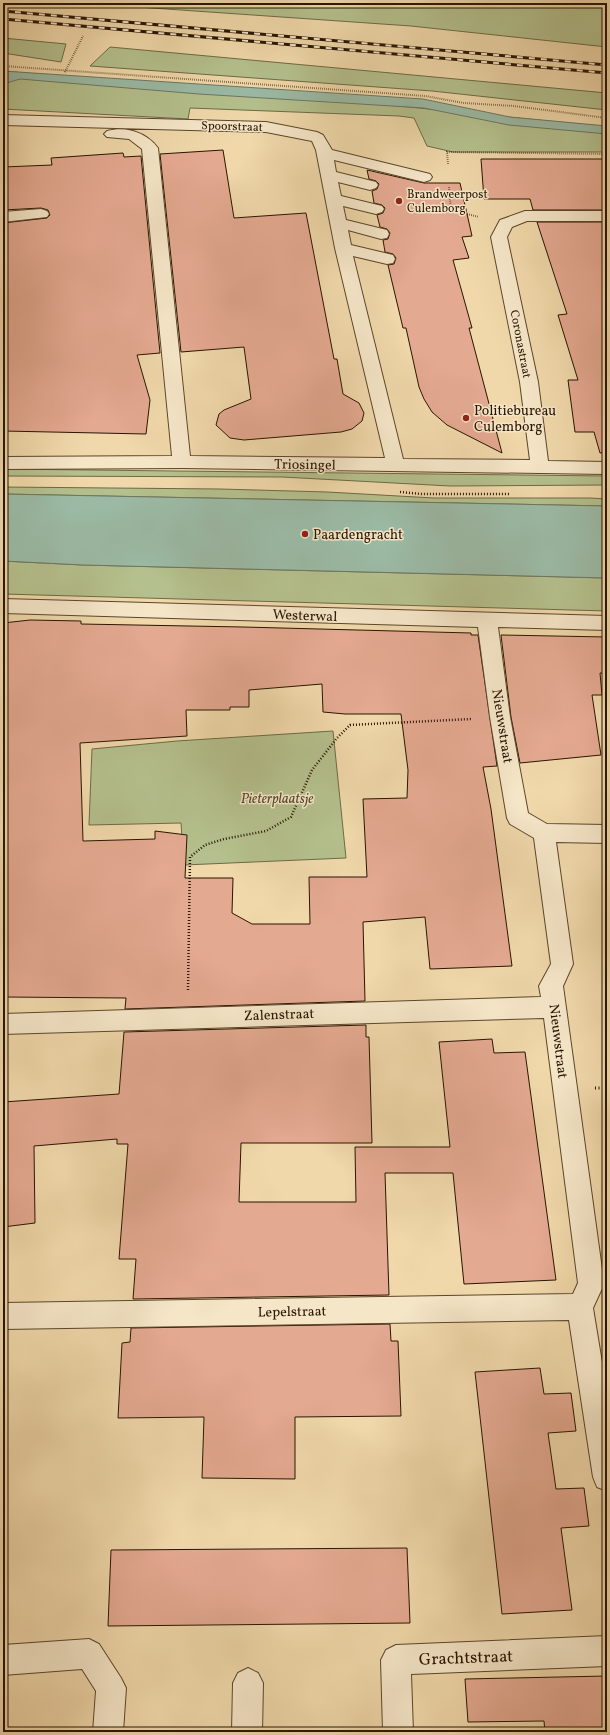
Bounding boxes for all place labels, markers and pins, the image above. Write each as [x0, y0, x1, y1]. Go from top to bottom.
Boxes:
place label: Brandweerpost Culemborg [407, 187, 488, 217]
marker: Brandweerpost Culemborg [394, 196, 404, 206]
place label: Politiebureau Culemborg [474, 402, 556, 437]
marker: Politiebureau Culemborg [461, 413, 471, 423]
place label: Paardengracht [313, 526, 403, 545]
marker: Paardengracht [300, 529, 310, 539]

